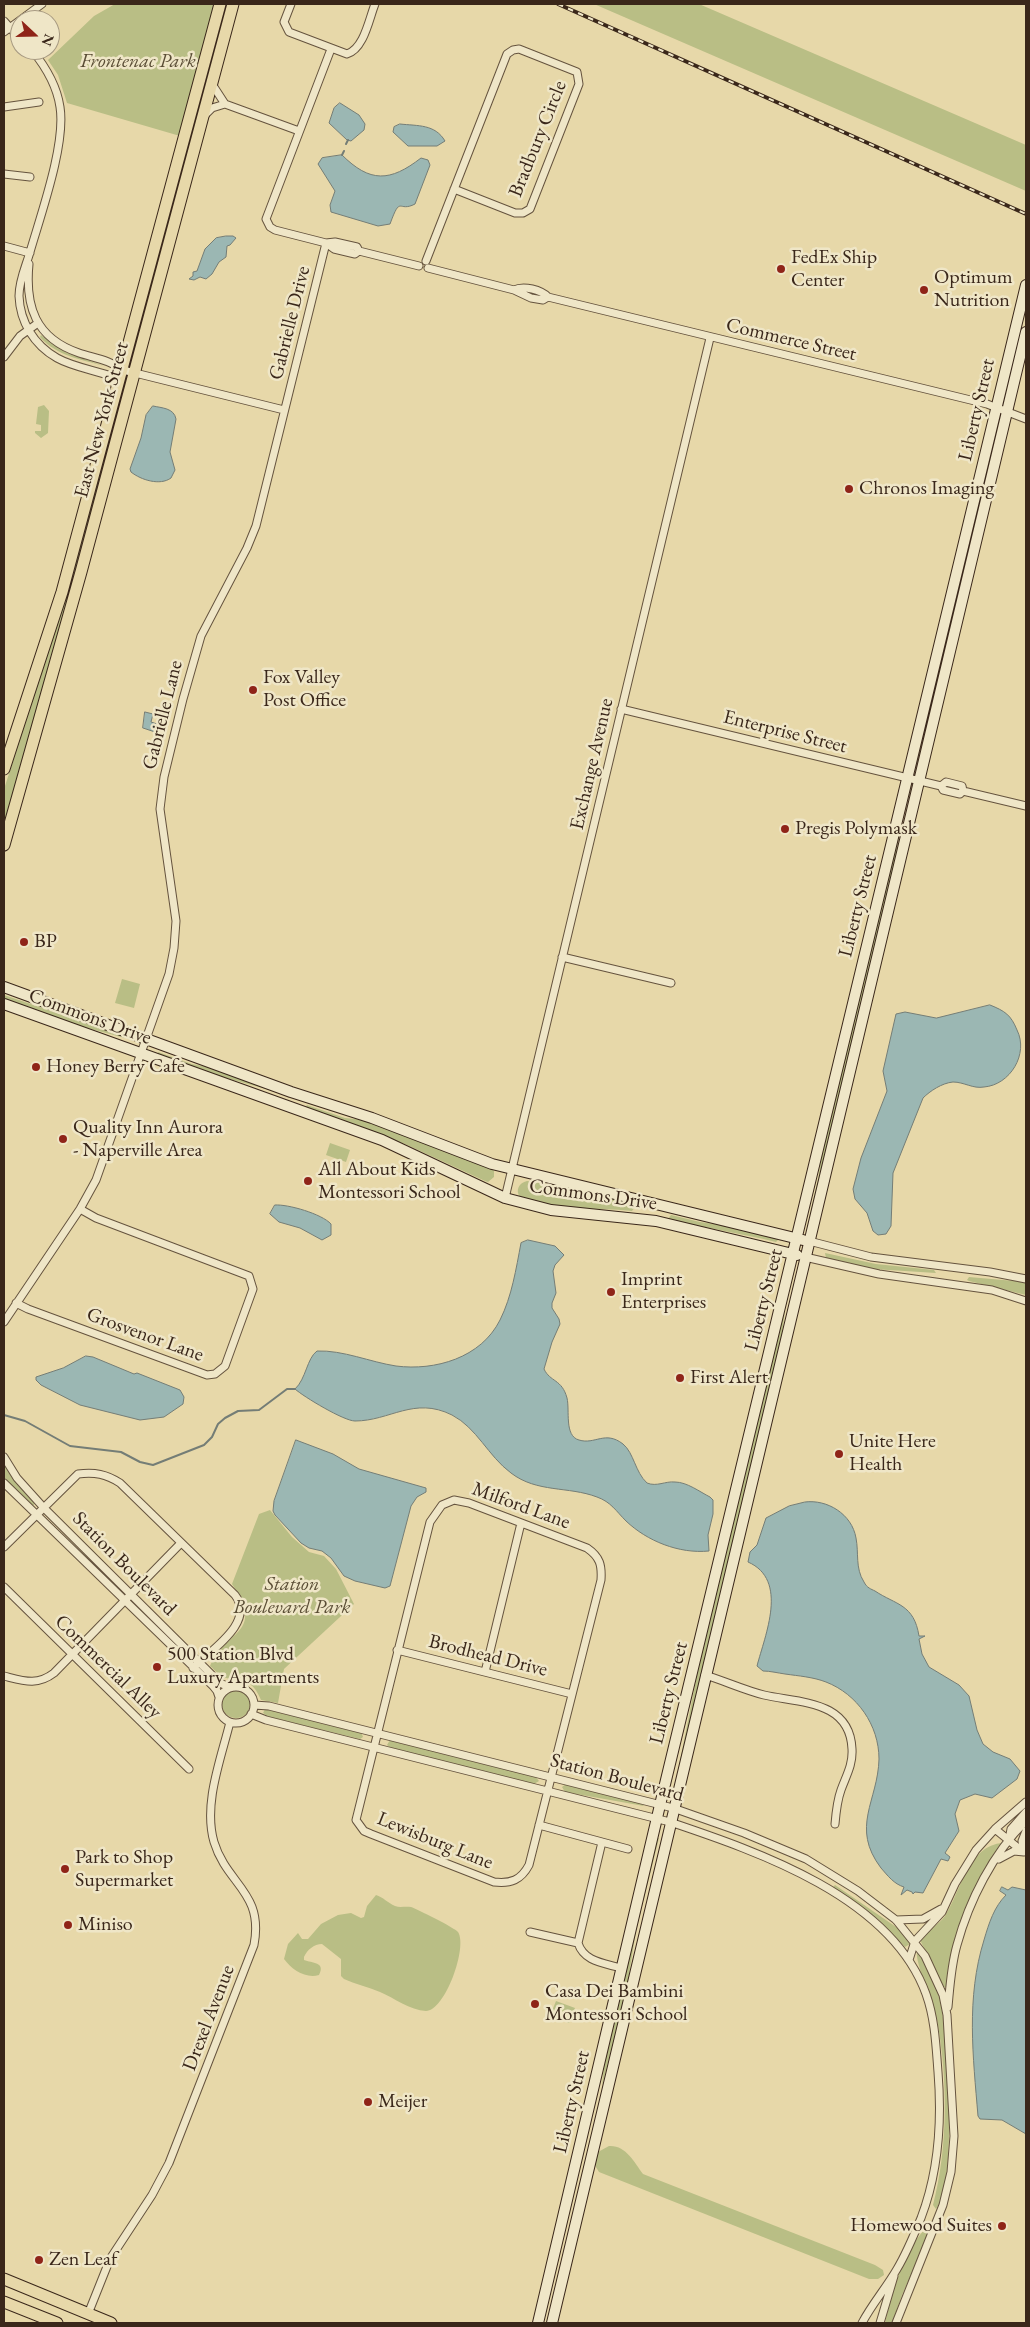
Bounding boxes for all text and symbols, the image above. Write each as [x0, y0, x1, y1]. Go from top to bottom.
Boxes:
north arrow [10, 10, 60, 60]
text: N [38, 31, 59, 49]
park label: Frontenac Park [80, 50, 196, 74]
street label: Bradbury Circle [504, 77, 572, 201]
place label: FedEx Ship Center [791, 246, 877, 293]
marker: FedEx Ship Center [775, 263, 787, 275]
street label: Gabrielle Drive [264, 264, 316, 382]
place label: Optimum Nutrition [934, 266, 1012, 313]
marker: Optimum Nutrition [918, 284, 930, 296]
street label: Commerce Street [723, 313, 859, 367]
street label: East New York Street [70, 339, 134, 501]
street label: Liberty Street [954, 356, 1000, 464]
place label: Chronos Imaging [859, 477, 994, 501]
marker: Chronos Imaging [843, 483, 855, 495]
street label: Gabrielle Lane [138, 658, 188, 772]
place label: Fox Valley Post Office [263, 666, 346, 713]
marker: Fox Valley Post Office [247, 684, 259, 696]
street label: Exchange Avenue [565, 696, 619, 832]
street label: Enterprise Street [721, 705, 849, 759]
place label: Pregis Polymask [795, 817, 917, 841]
marker: Pregis Polymask [779, 823, 791, 835]
street label: Liberty Street [834, 852, 882, 960]
place label: BP [34, 930, 57, 954]
marker: BP [18, 936, 30, 948]
street label: Commons Drive [25, 984, 155, 1050]
place label: Honey Berry Cafe [46, 1055, 185, 1079]
marker: Honey Berry Cafe [30, 1061, 42, 1073]
place label: Quality Inn Aurora - Naperville Area [73, 1116, 223, 1163]
marker: Quality Inn Aurora - Naperville Area [57, 1133, 69, 1145]
place label: All About Kids Montessori School [318, 1158, 461, 1205]
street label: Commons Drive [528, 1174, 658, 1216]
marker: All About Kids Montessori School [302, 1175, 314, 1187]
street label: Liberty Street [740, 1246, 788, 1354]
place label: Imprint Enterprises [621, 1268, 706, 1315]
marker: Imprint Enterprises [605, 1286, 617, 1298]
street label: Grosvenor Lane [83, 1303, 207, 1367]
place label: First Alert [690, 1366, 768, 1390]
marker: First Alert [674, 1372, 686, 1384]
place label: Unite Here Health [849, 1430, 936, 1477]
marker: Unite Here Health [833, 1448, 845, 1460]
street label: Milford Lane [469, 1477, 573, 1535]
street label: Station Boulevard [67, 1507, 181, 1621]
park label: Station Boulevard Park [233, 1573, 351, 1620]
street label: Commercial Alley [49, 1610, 167, 1724]
street label: Brodhead Drive [426, 1630, 550, 1682]
street label: Liberty Street [645, 1639, 693, 1747]
place label: 500 Station Blvd Luxury Apartments [167, 1643, 319, 1690]
marker: 500 Station Blvd Luxury Apartments [151, 1661, 163, 1673]
street label: Station Boulevard [548, 1749, 686, 1807]
street label: Lewisburg Lane [374, 1807, 496, 1875]
place label: Park to Shop Supermarket [75, 1846, 173, 1893]
marker: Park to Shop Supermarket [59, 1863, 71, 1875]
place label: Miniso [78, 1913, 133, 1937]
marker: Miniso [62, 1919, 74, 1931]
street label: Drexel Avenue [178, 1962, 240, 2074]
place label: Casa Dei Bambini Montessori School [545, 1980, 688, 2027]
marker: Casa Dei Bambini Montessori School [529, 1998, 541, 2010]
street label: Liberty Street [549, 2048, 595, 2156]
place label: Meijer [378, 2090, 427, 2114]
marker: Meijer [362, 2096, 374, 2108]
place label: Homewood Suites [850, 2214, 992, 2238]
marker: Homewood Suites [996, 2220, 1008, 2232]
place label: Zen Leaf [49, 2248, 117, 2272]
marker: Zen Leaf [33, 2254, 45, 2266]

